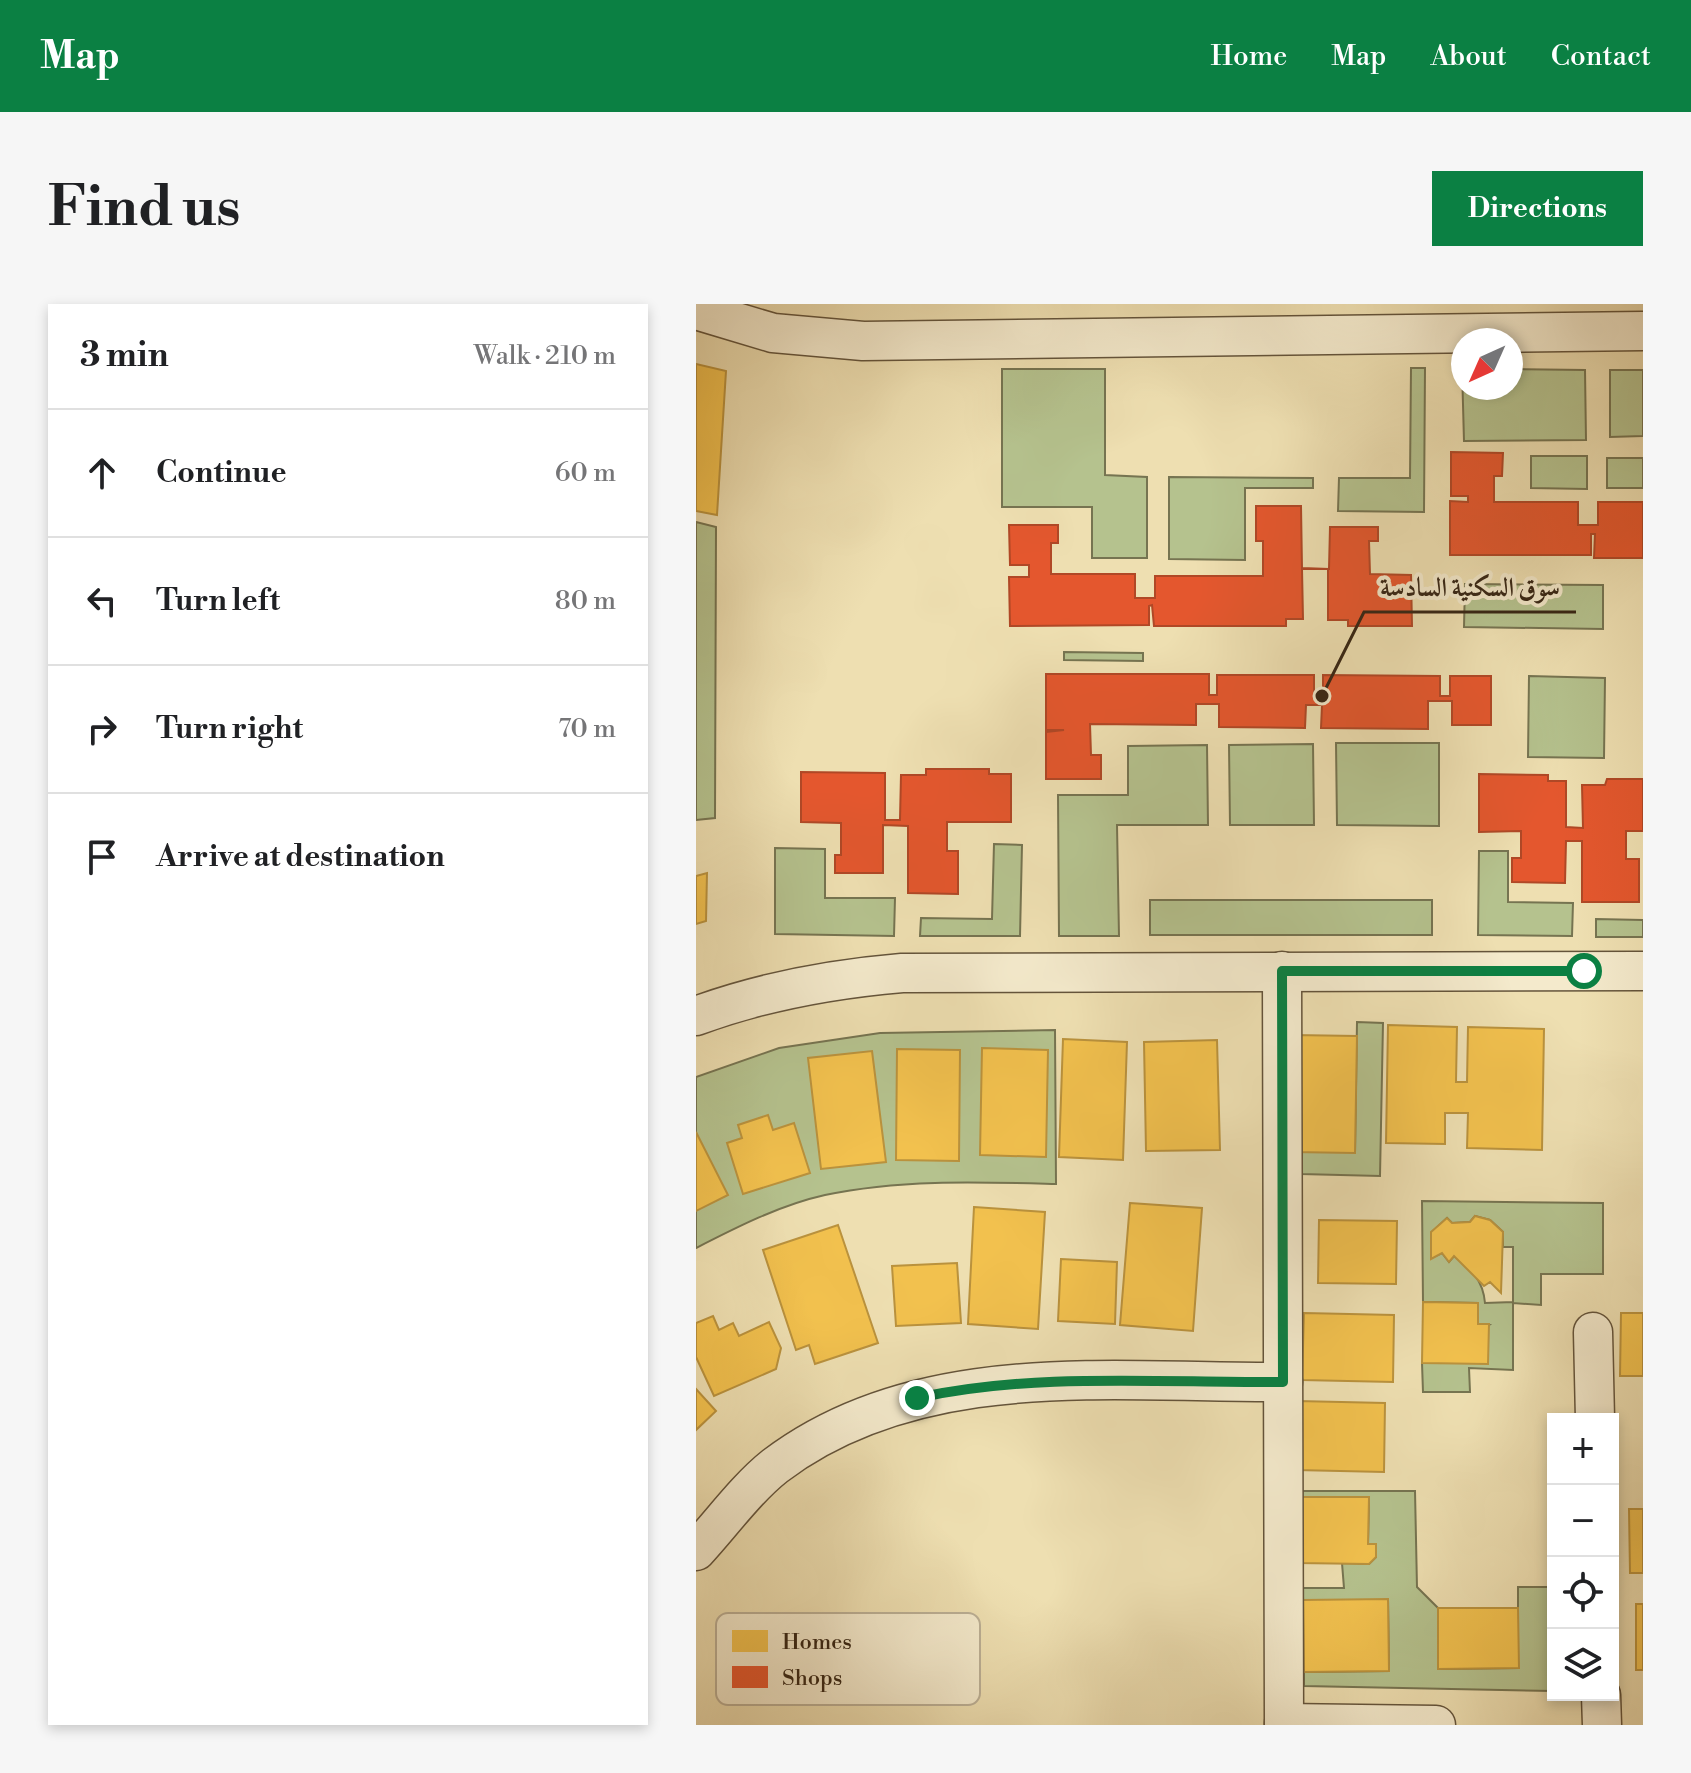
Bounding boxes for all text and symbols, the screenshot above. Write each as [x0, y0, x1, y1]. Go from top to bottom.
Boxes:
text: Map [40, 33, 120, 80]
text: Home [1211, 39, 1287, 74]
text: Map [1331, 39, 1386, 74]
text: About [1430, 39, 1507, 74]
text: Contact [1551, 39, 1651, 74]
button: Directions [1432, 171, 1643, 246]
text: Find us [48, 173, 241, 243]
north arrow [1451, 328, 1523, 400]
text: 3 min [80, 335, 169, 377]
text: Walk · 210 m [474, 340, 616, 372]
icon: ahead [80, 451, 124, 495]
text: Continue [156, 454, 287, 492]
text: 60 m [555, 457, 616, 489]
callout: سوق السكنية السادسة [1364, 562, 1576, 612]
text: سوق السكنية السادسة [1380, 572, 1560, 604]
icon: left [80, 579, 124, 623]
text: Turn left [156, 582, 280, 620]
text: 80 m [555, 585, 616, 617]
icon: right [80, 707, 124, 751]
text: Turn right [156, 710, 303, 748]
text: 70 m [558, 713, 616, 745]
icon: arrive [80, 835, 124, 879]
text: Arrive at destination [156, 838, 445, 876]
route start [1566, 953, 1602, 989]
route end [899, 1380, 935, 1416]
map controls [1547, 1413, 1619, 1701]
button: + [1547, 1413, 1619, 1485]
button: − [1547, 1485, 1619, 1557]
button: locate [1547, 1557, 1619, 1629]
legend [716, 1613, 980, 1705]
text: Homes [782, 1629, 852, 1656]
button: layers [1547, 1629, 1619, 1701]
text: Shops [782, 1665, 842, 1692]

